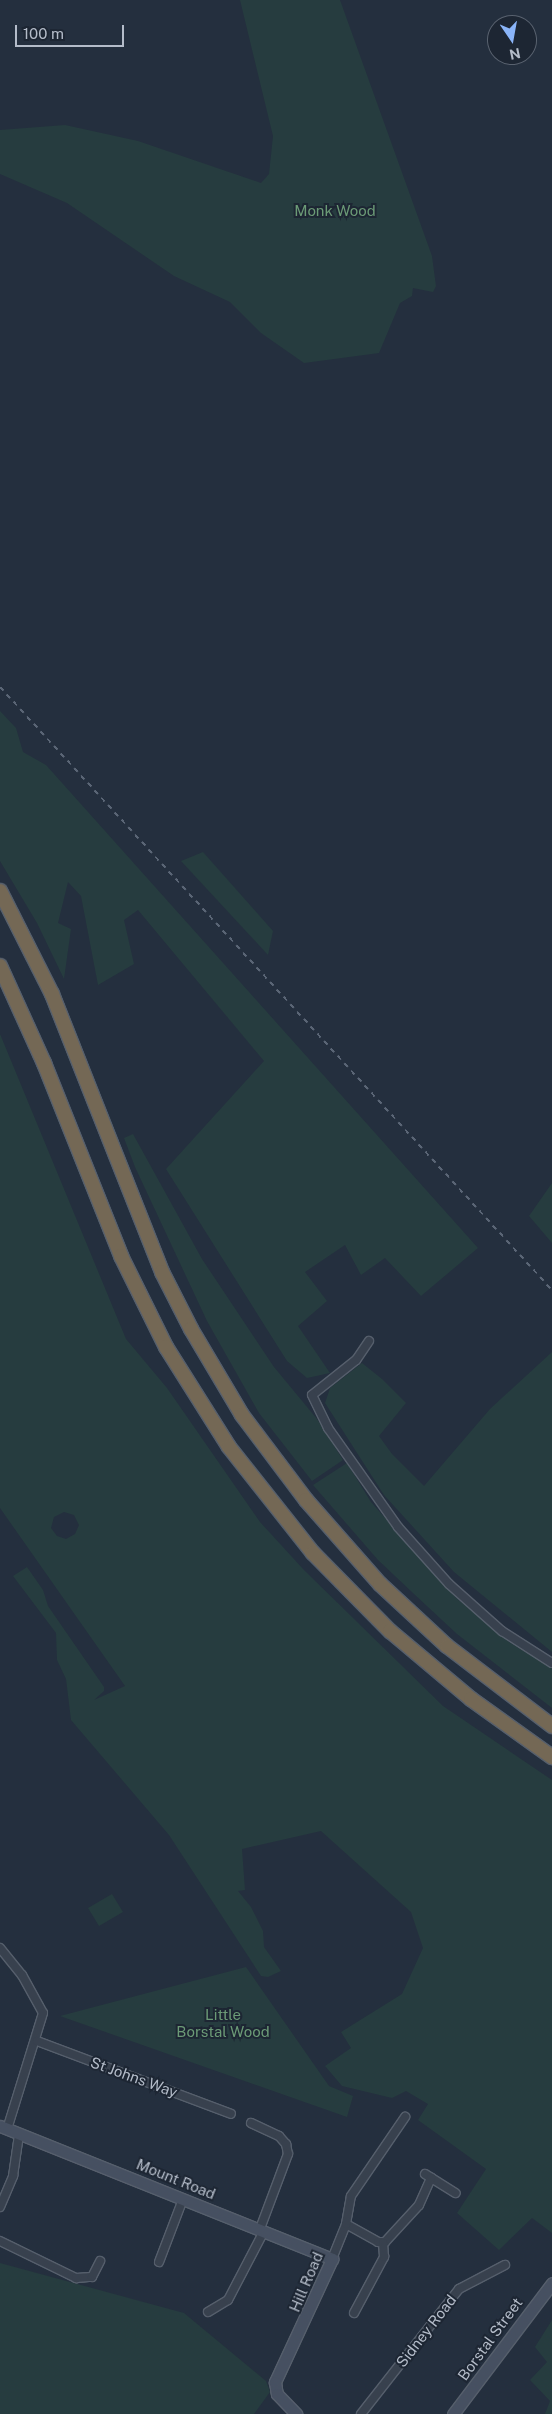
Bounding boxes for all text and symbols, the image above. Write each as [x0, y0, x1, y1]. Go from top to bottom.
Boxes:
scale bar [18, 15, 126, 47]
north arrow [487, 15, 537, 65]
text: 100 m [23, 25, 64, 42]
text: N [508, 45, 522, 63]
park label: Monk Wood [294, 202, 376, 220]
park label: Little Borstal Wood [176, 2005, 270, 2040]
street label: St Johns Way [88, 2053, 180, 2101]
street label: Mount Road [134, 2155, 218, 2203]
street label: Hill Road [285, 2249, 327, 2315]
street label: Sidney Road [392, 2291, 460, 2371]
street label: Borstal Street [454, 2294, 526, 2384]

